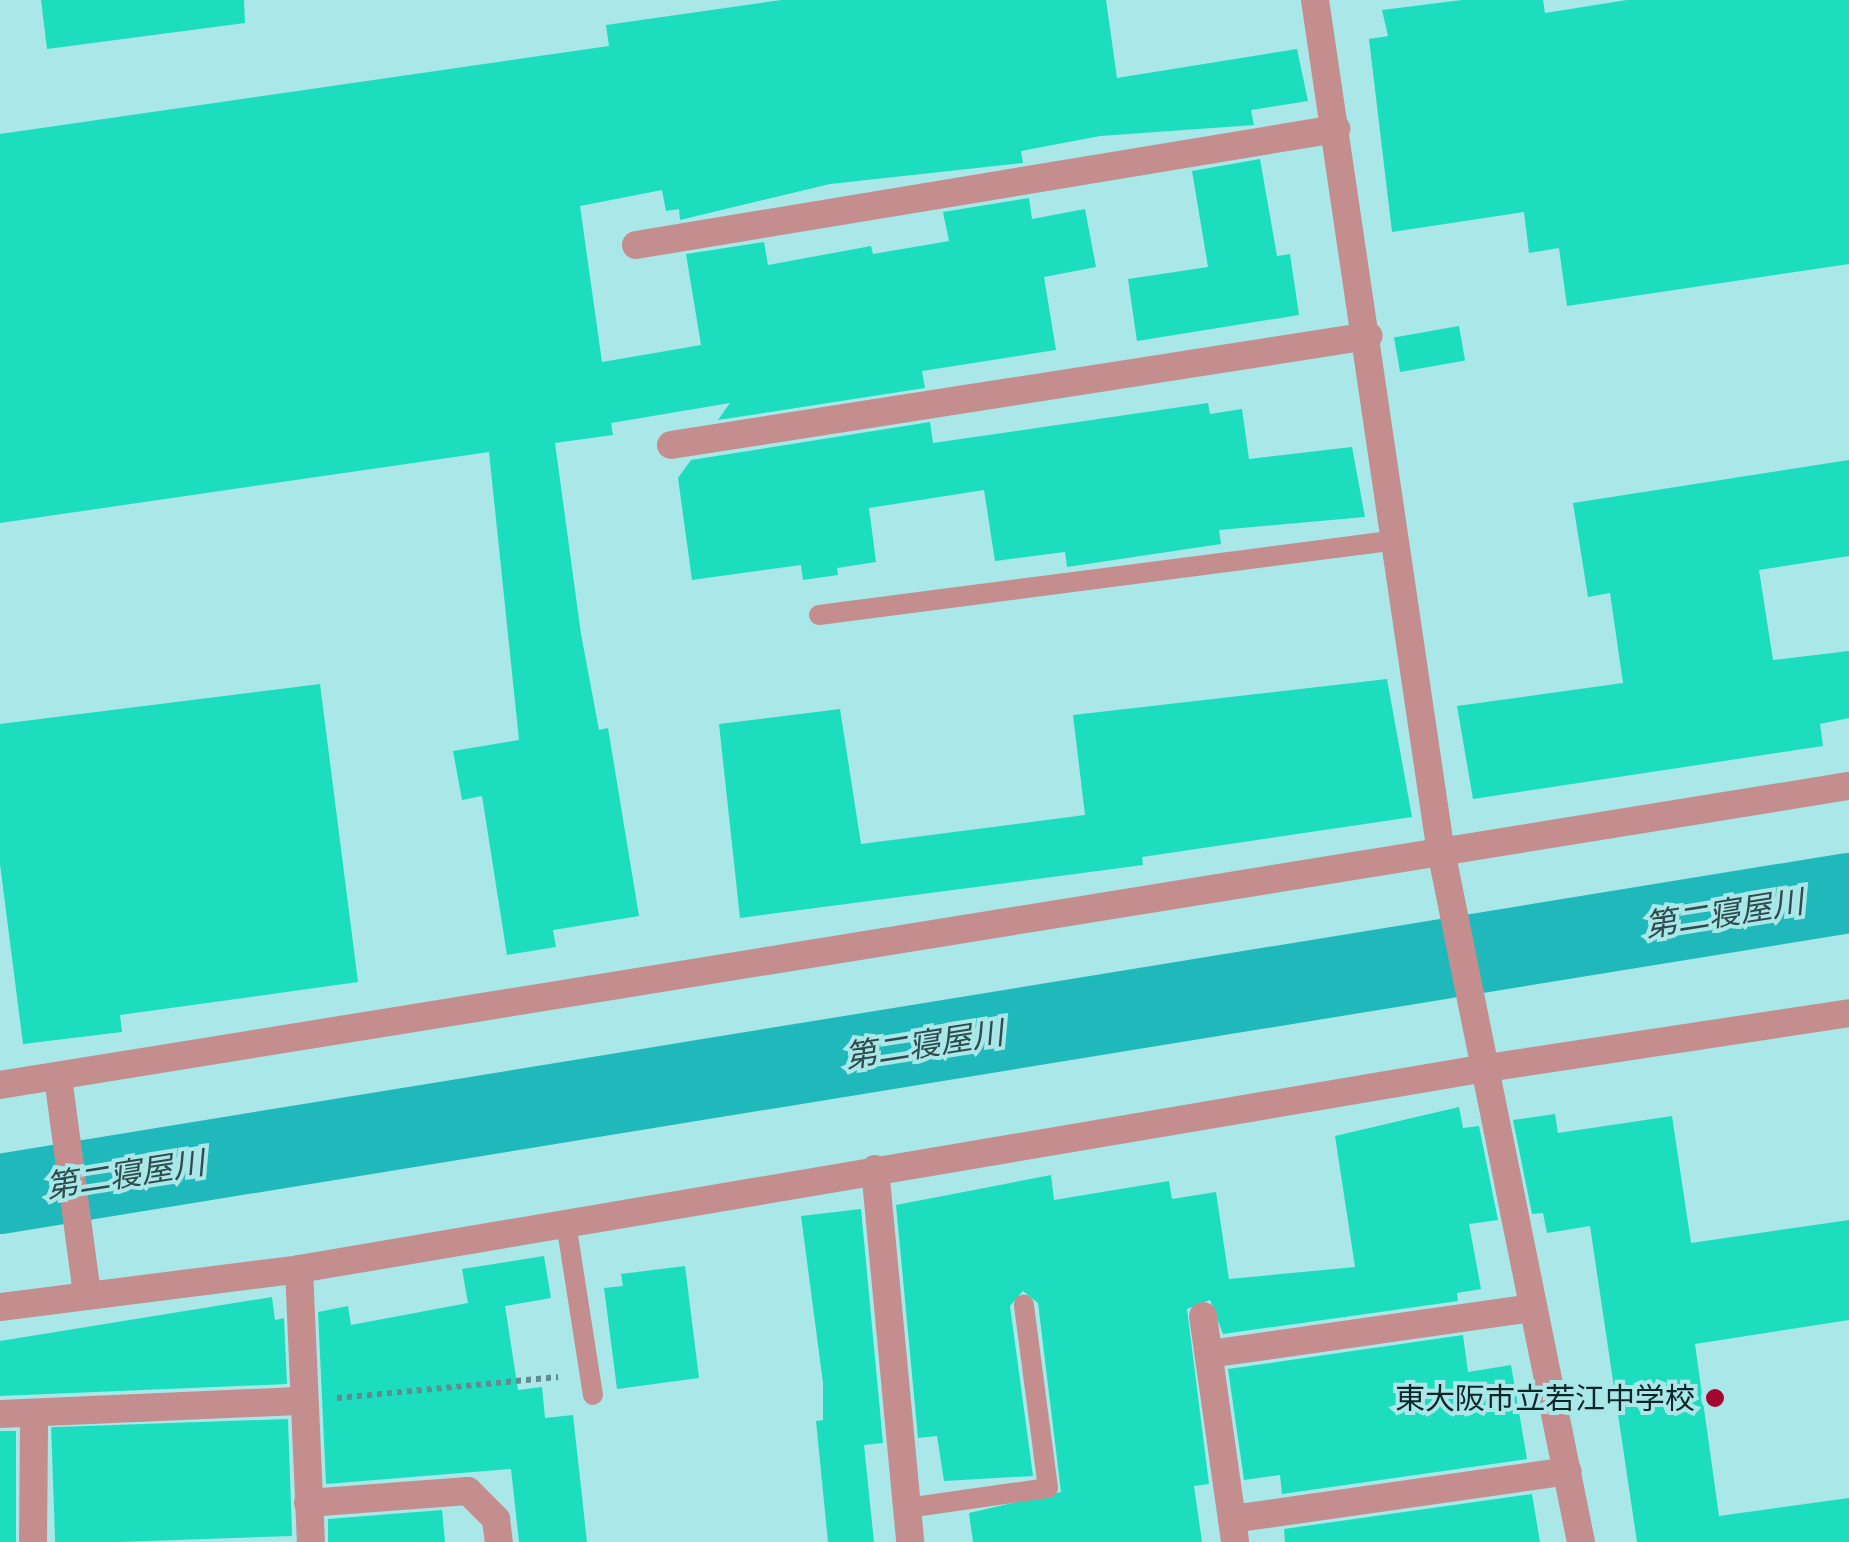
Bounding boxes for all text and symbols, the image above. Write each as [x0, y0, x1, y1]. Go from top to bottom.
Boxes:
water label: 第二寝屋川 [1642, 882, 1806, 944]
water label: 第二寝屋川 [842, 1013, 1006, 1075]
water label: 第二寝屋川 [43, 1143, 207, 1205]
place label: 東大阪市立若江中学校 [1395, 1380, 1695, 1416]
marker: 東大阪市立若江中学校 [1704, 1387, 1726, 1409]

